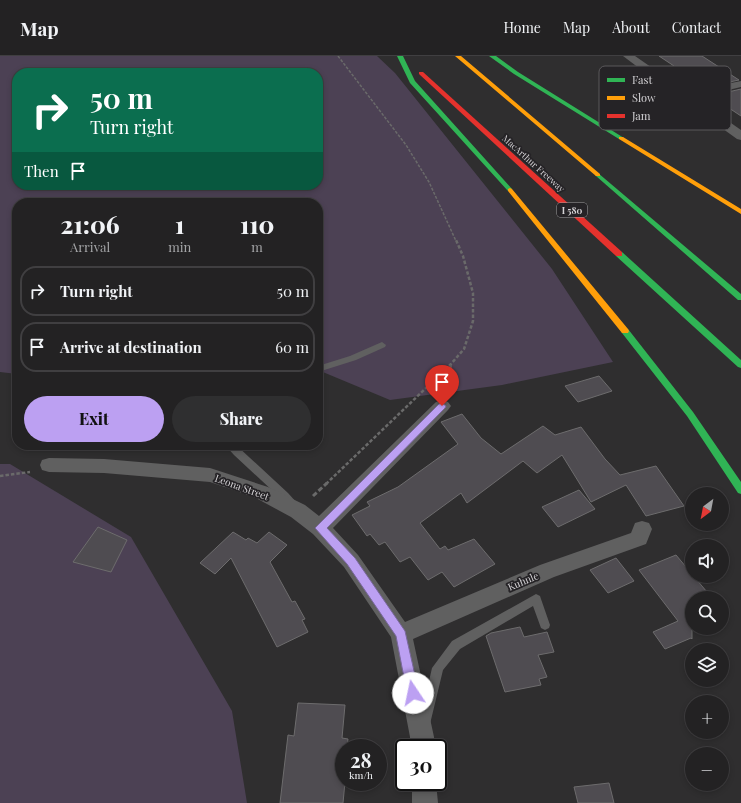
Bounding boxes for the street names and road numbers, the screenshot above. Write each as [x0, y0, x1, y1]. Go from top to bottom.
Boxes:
street label: MacArthur Freeway [500, 132, 568, 195]
road number: I 580 [557, 203, 587, 217]
street label: Leona Street [213, 471, 271, 503]
street label: Kuhnle [506, 568, 540, 594]

